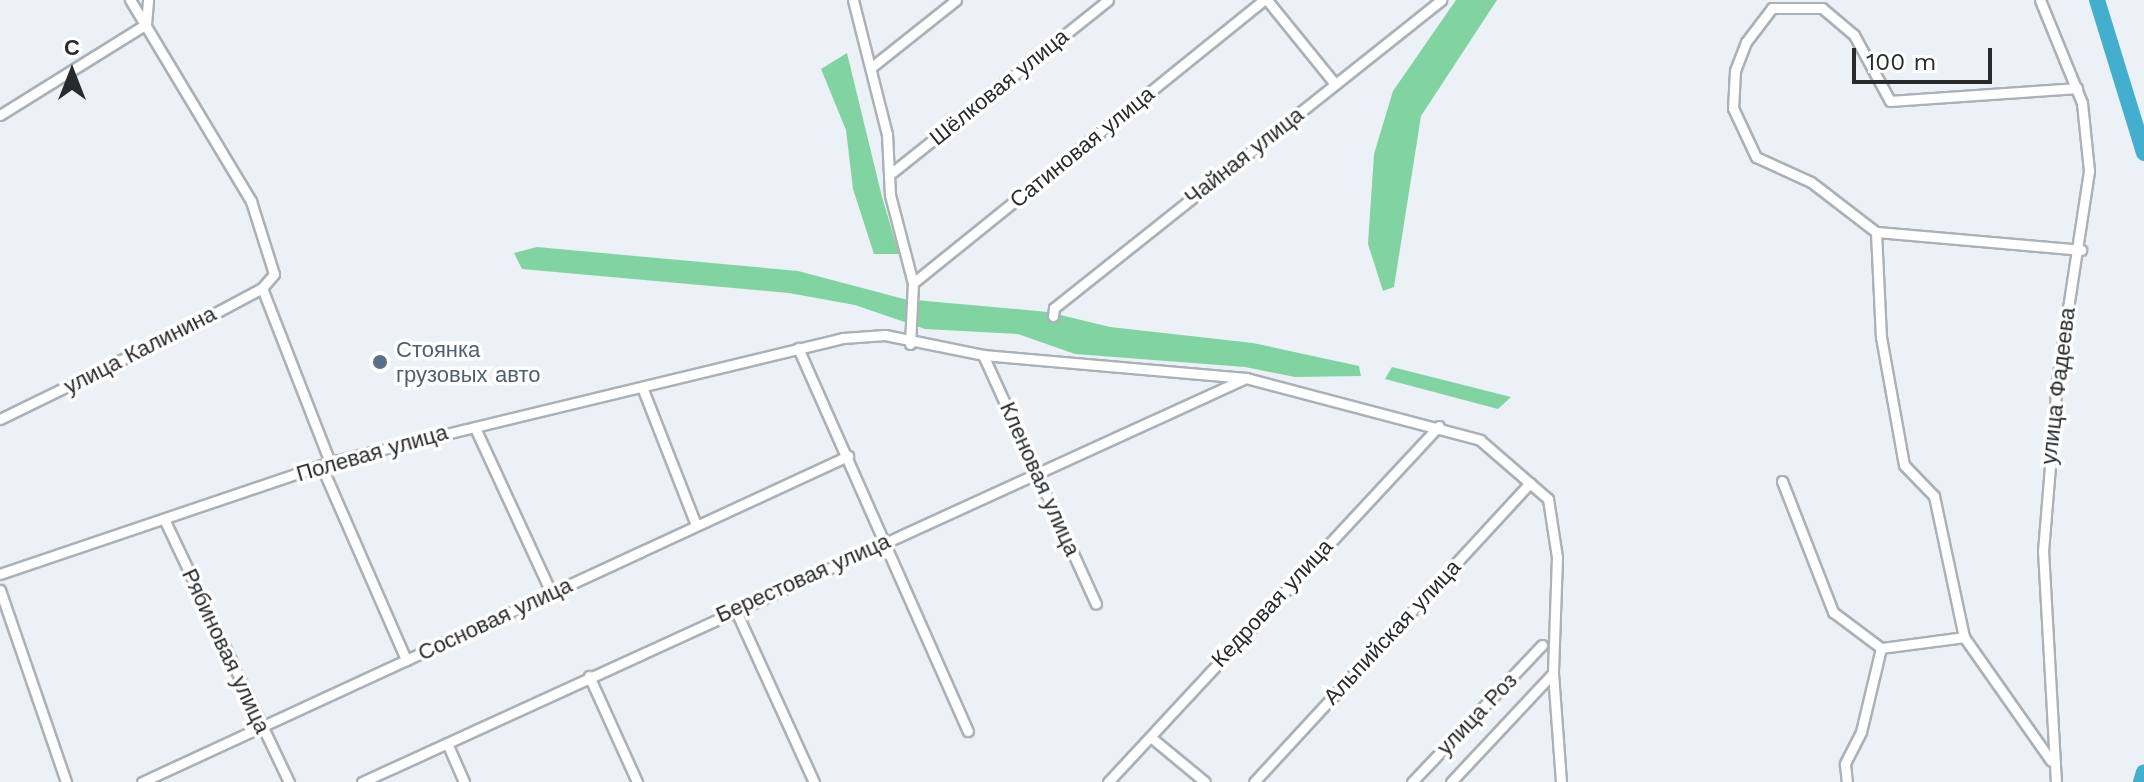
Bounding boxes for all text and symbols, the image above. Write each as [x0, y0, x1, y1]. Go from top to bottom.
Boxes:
street label: Шёлковая улица [924, 23, 1074, 151]
north arrow [32, 32, 112, 112]
scale bar [1856, 32, 1996, 82]
text: С [64, 35, 80, 60]
text: 100 m [1866, 48, 1936, 76]
street label: Сатиновая улица [1004, 81, 1160, 213]
street label: Чайная улица [1179, 101, 1309, 211]
street label: улица Калинина [60, 300, 220, 400]
street label: улица Фадеева [2035, 306, 2081, 466]
place label: Стоянка грузовых авто [396, 336, 541, 388]
marker: Стоянка грузовых авто [371, 353, 389, 371]
street label: Кленовая улица [994, 398, 1086, 560]
street label: Полевая улица [293, 419, 451, 487]
street label: Берестовая улица [712, 528, 894, 628]
street label: Кедровая улица [1206, 533, 1338, 673]
street label: Альпийская улица [1318, 554, 1466, 710]
street label: Рябиновая улица [176, 564, 276, 738]
street label: Сосновая улица [414, 572, 576, 666]
street label: улица Роз [1431, 668, 1523, 760]

